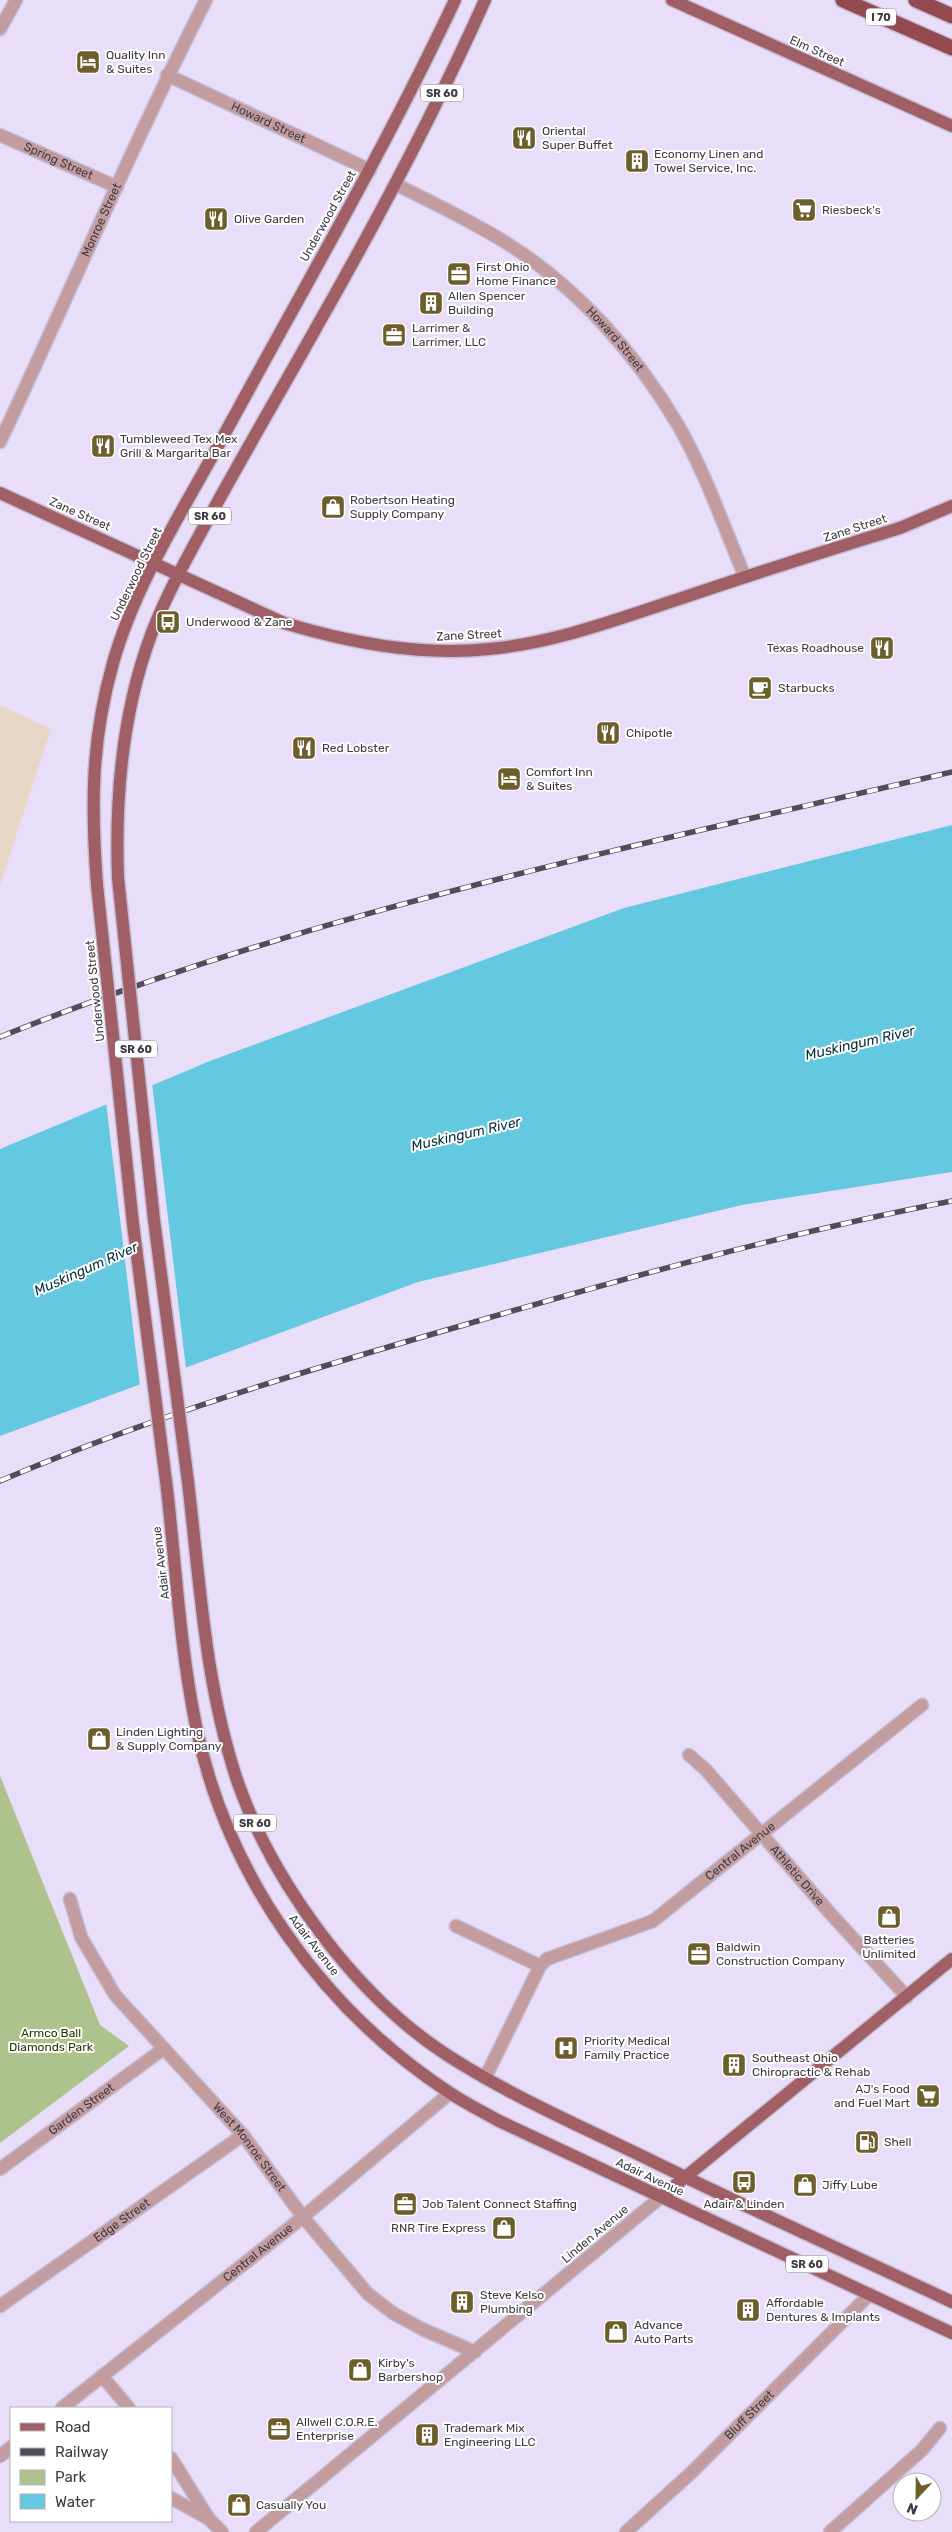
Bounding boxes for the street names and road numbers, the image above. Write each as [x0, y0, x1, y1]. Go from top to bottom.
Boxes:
road number: I 70 [866, 8, 896, 26]
street label: Elm Street [787, 33, 847, 69]
road number: SR 60 [421, 85, 463, 102]
street label: Howard Street [229, 99, 308, 146]
street label: Spring Street [22, 140, 96, 183]
street label: Underwood Street [297, 168, 359, 264]
street label: Monroe Street [78, 181, 124, 259]
street label: Howard Street [584, 304, 647, 374]
street label: Zane Street [47, 494, 113, 534]
road number: SR 60 [189, 508, 231, 524]
street label: Zane Street [822, 511, 889, 545]
street label: Underwood Street [107, 525, 165, 623]
street label: Zane Street [436, 626, 502, 644]
street label: Underwood Street [83, 939, 107, 1043]
road number: SR 60 [115, 1040, 157, 1058]
street label: Adair Avenue [150, 1525, 172, 1600]
road number: SR 60 [234, 1815, 276, 1832]
street label: Central Avenue [702, 1819, 778, 1883]
street label: Athletic Drive [767, 1842, 827, 1909]
street label: Adair Avenue [286, 1912, 342, 1979]
street label: Garden Street [46, 2080, 117, 2138]
street label: West Monroe Street [210, 2100, 289, 2194]
street label: Adair Avenue [614, 2155, 687, 2199]
street label: Edge Street [91, 2195, 153, 2245]
street label: Linden Avenue [559, 2202, 631, 2266]
street label: Central Avenue [220, 2221, 296, 2285]
road number: SR 60 [786, 2256, 828, 2272]
street label: Bluff Street [722, 2387, 777, 2442]

